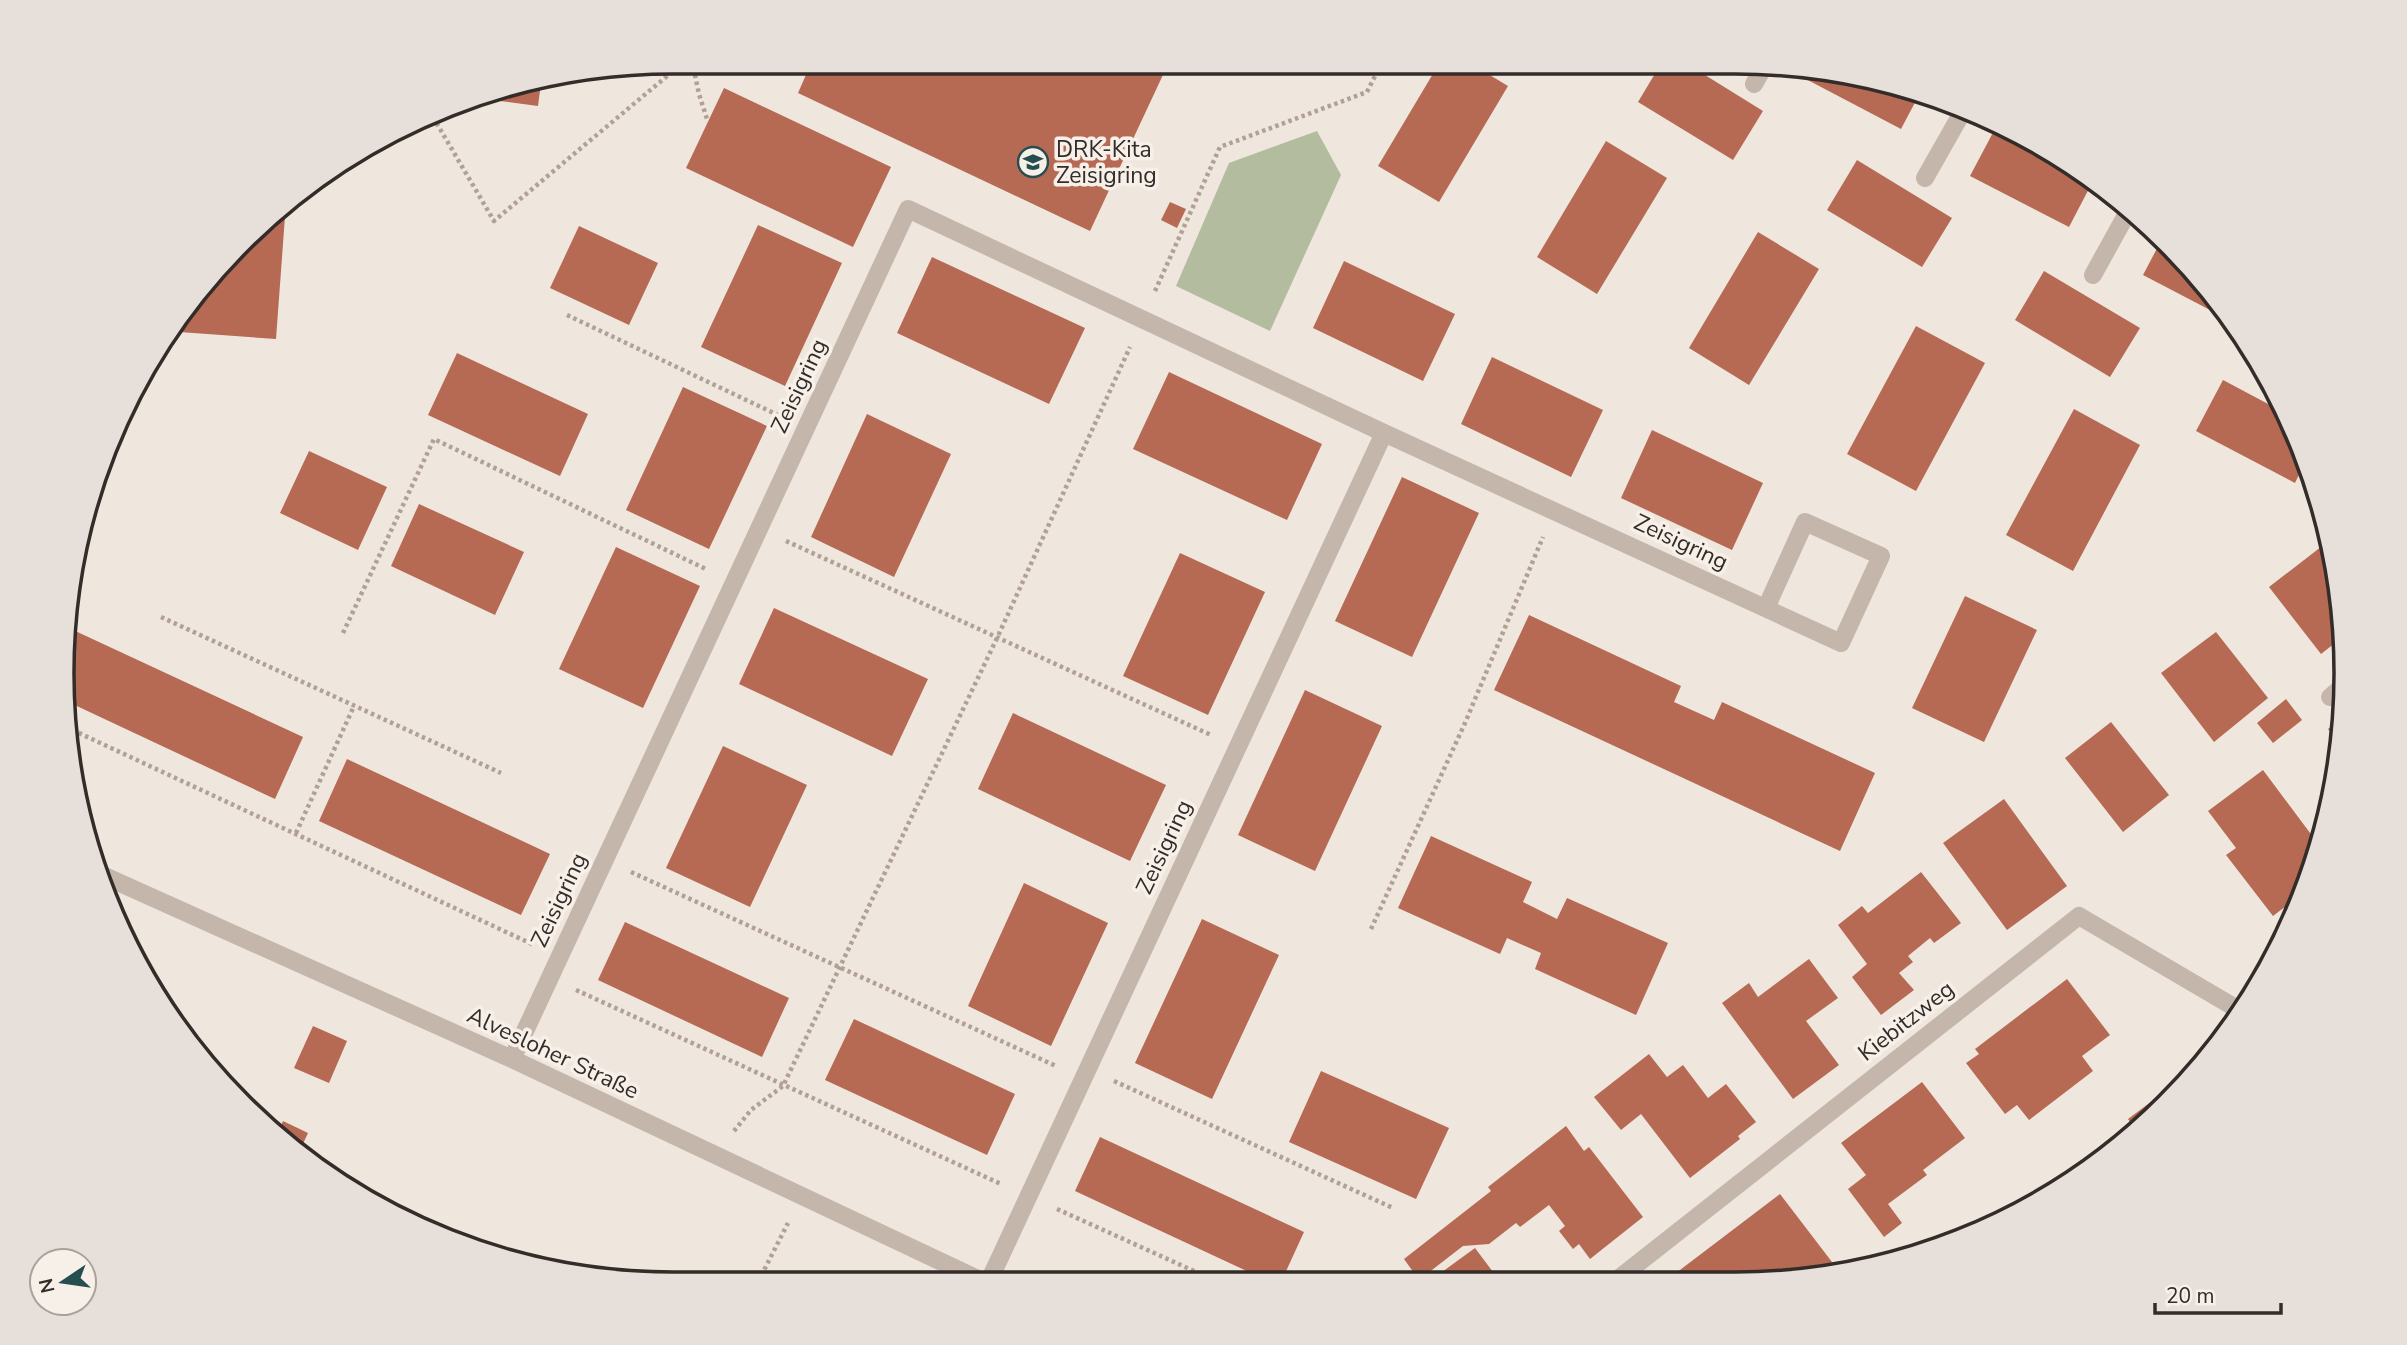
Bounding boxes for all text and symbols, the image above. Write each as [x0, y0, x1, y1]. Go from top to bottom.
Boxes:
place label: DRK-Kita Zeisigring [1056, 134, 1157, 191]
school or university icon: DRK-Kita Zeisigring [1016, 145, 1050, 179]
street label: Zeisigring [764, 334, 834, 438]
street label: Zeisigring [1629, 507, 1733, 577]
street label: Zeisigring [1129, 795, 1199, 899]
street label: Zeisigring [524, 848, 594, 952]
street label: Kiebitzweg [1851, 974, 1961, 1068]
street label: Alvesloher Straße [462, 1000, 644, 1106]
north arrow [28, 1247, 98, 1317]
scale bar [2155, 1272, 2281, 1316]
text: N [33, 1276, 62, 1295]
text: 20 m [2166, 1282, 2215, 1310]

